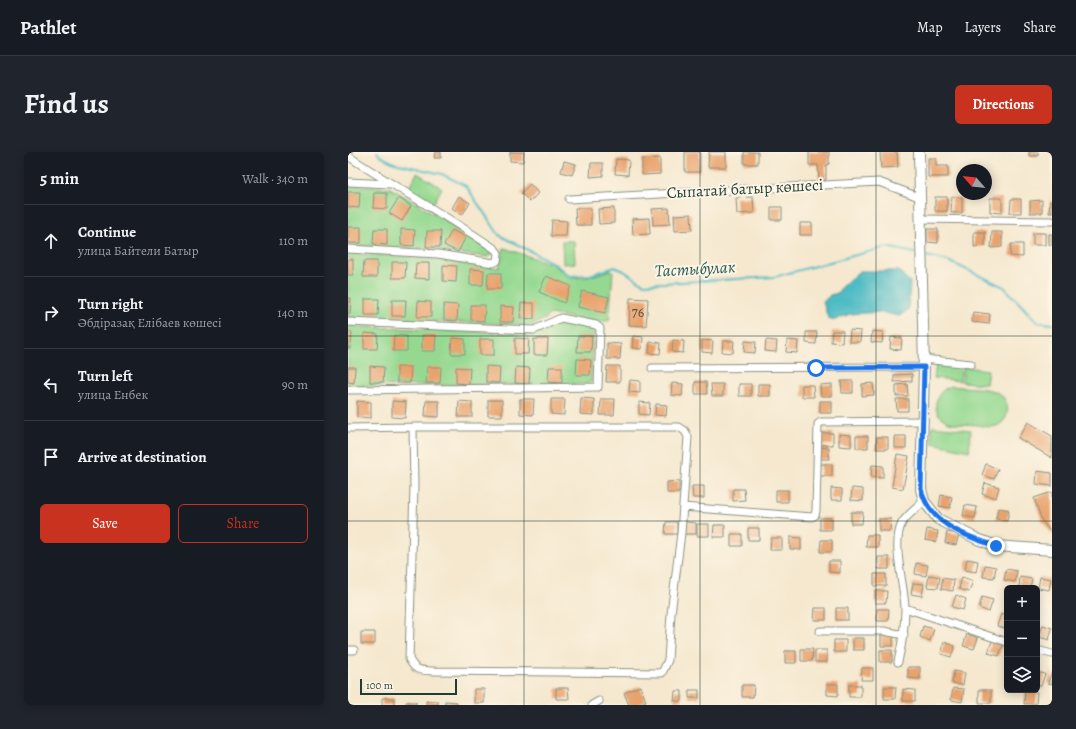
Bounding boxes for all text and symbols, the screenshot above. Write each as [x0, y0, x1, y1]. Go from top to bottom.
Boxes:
text: Pathlet [20, 15, 76, 41]
text: Map [917, 18, 943, 37]
text: Layers [965, 18, 1001, 37]
text: Share [1023, 18, 1056, 37]
text: Find us [24, 85, 109, 123]
button: Directions [955, 85, 1052, 124]
north arrow [956, 164, 992, 200]
text: 5 min [40, 167, 79, 190]
text: Walk · 340 m [242, 170, 308, 187]
street label: Сыпатай батыр көшесі [666, 174, 824, 204]
text: Continue [78, 222, 136, 242]
icon: ahead [40, 230, 62, 252]
text: 110 m [279, 232, 308, 249]
text: улица Байтели Батыр [78, 242, 199, 259]
water label: Тастыбулак [654, 255, 736, 283]
text: Turn right [78, 294, 143, 314]
icon: right [40, 302, 62, 324]
house number: 76 [632, 303, 644, 322]
text: 140 m [277, 304, 308, 321]
text: Әбдіразақ Елібаев көшесі [78, 314, 222, 331]
route start [807, 359, 825, 377]
text: Turn left [78, 366, 133, 386]
icon: left [40, 374, 62, 396]
text: 90 m [282, 376, 308, 393]
text: улица Енбек [78, 386, 148, 403]
icon: arrive [40, 446, 62, 468]
text: Arrive at destination [78, 447, 207, 467]
button: Save [40, 504, 170, 543]
button: Share [178, 504, 308, 543]
route end [987, 537, 1005, 555]
map controls [1004, 585, 1040, 693]
button: + [1004, 585, 1040, 621]
button: − [1004, 621, 1040, 657]
button: layers [1004, 657, 1040, 693]
scale bar [360, 677, 457, 696]
text: 100 m [366, 678, 393, 693]

